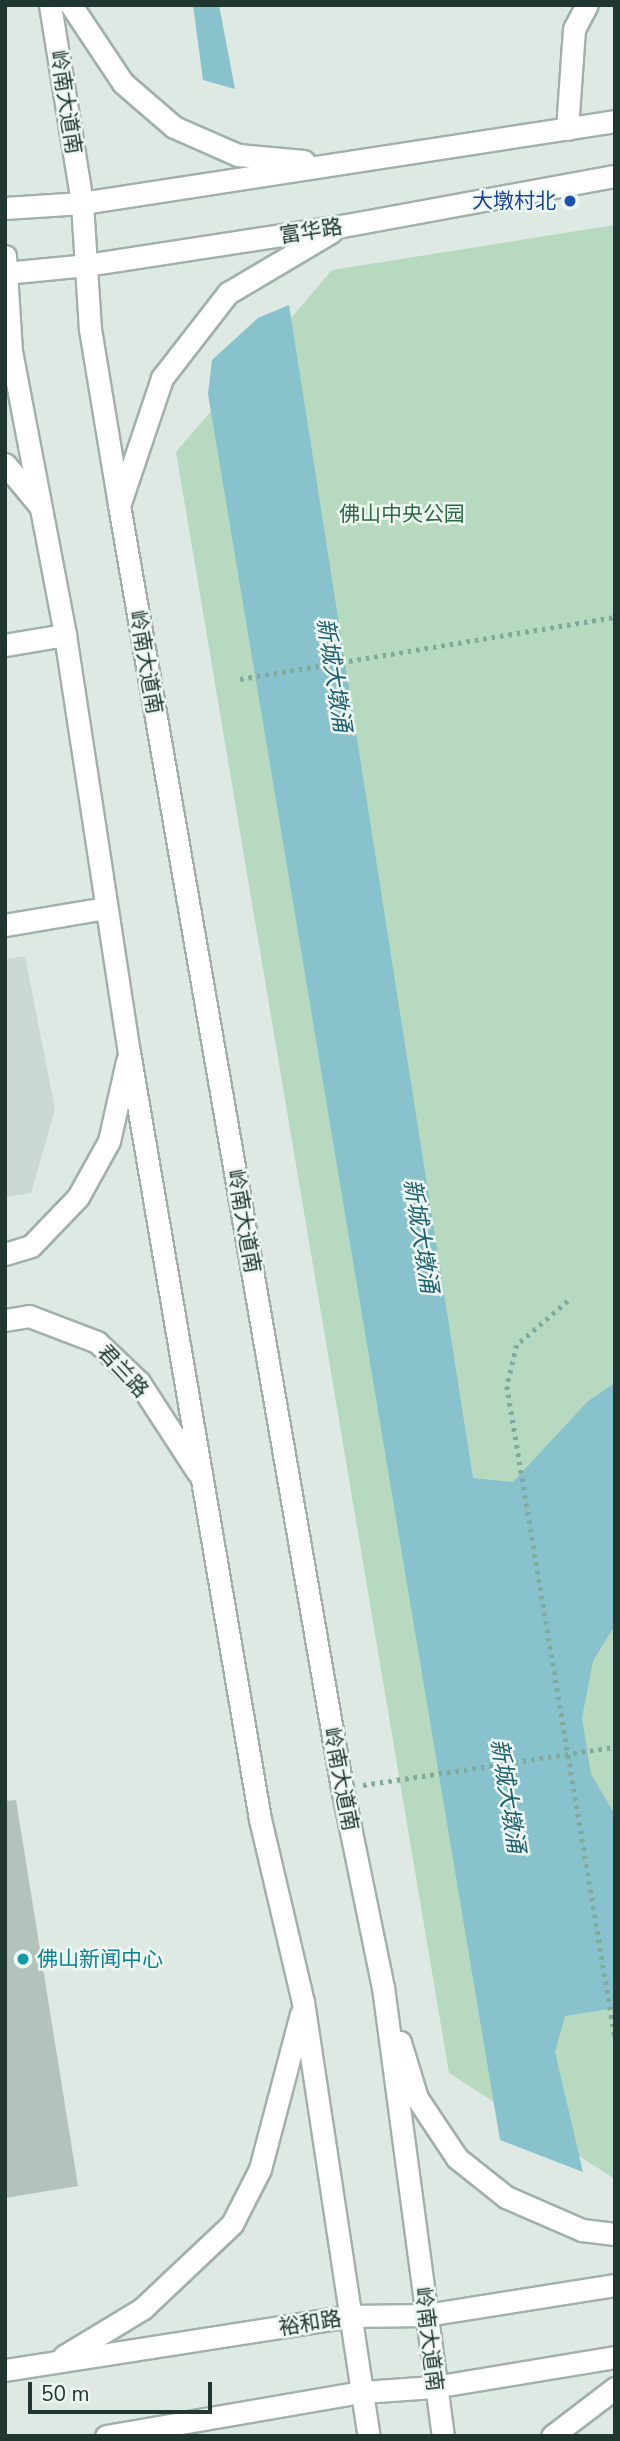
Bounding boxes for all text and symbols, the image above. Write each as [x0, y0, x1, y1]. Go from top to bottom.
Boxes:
street label: 岭南大道南 [45, 48, 87, 156]
place label: 大墩村北 [472, 188, 556, 214]
marker: 大墩村北 [562, 193, 578, 209]
street label: 富华路 [278, 214, 344, 248]
park label: 佛山中央公园 [339, 501, 465, 527]
street label: 岭南大道南 [124, 608, 168, 716]
water label: 新城大墩涌 [310, 616, 356, 734]
street label: 岭南大道南 [222, 1167, 266, 1275]
water label: 新城大墩涌 [397, 1177, 443, 1295]
street label: 君兰路 [92, 1339, 154, 1403]
street label: 岭南大道南 [319, 1725, 363, 1833]
water label: 新城大墩涌 [484, 1737, 530, 1855]
place label: 佛山新闻中心 [37, 1946, 163, 1972]
marker: 佛山新闻中心 [15, 1951, 31, 1967]
street label: 岭南大道南 [410, 2285, 448, 2393]
street label: 裕和路 [277, 2306, 343, 2340]
scale bar [32, 2368, 215, 2412]
text: 50 m [41, 2380, 90, 2408]

